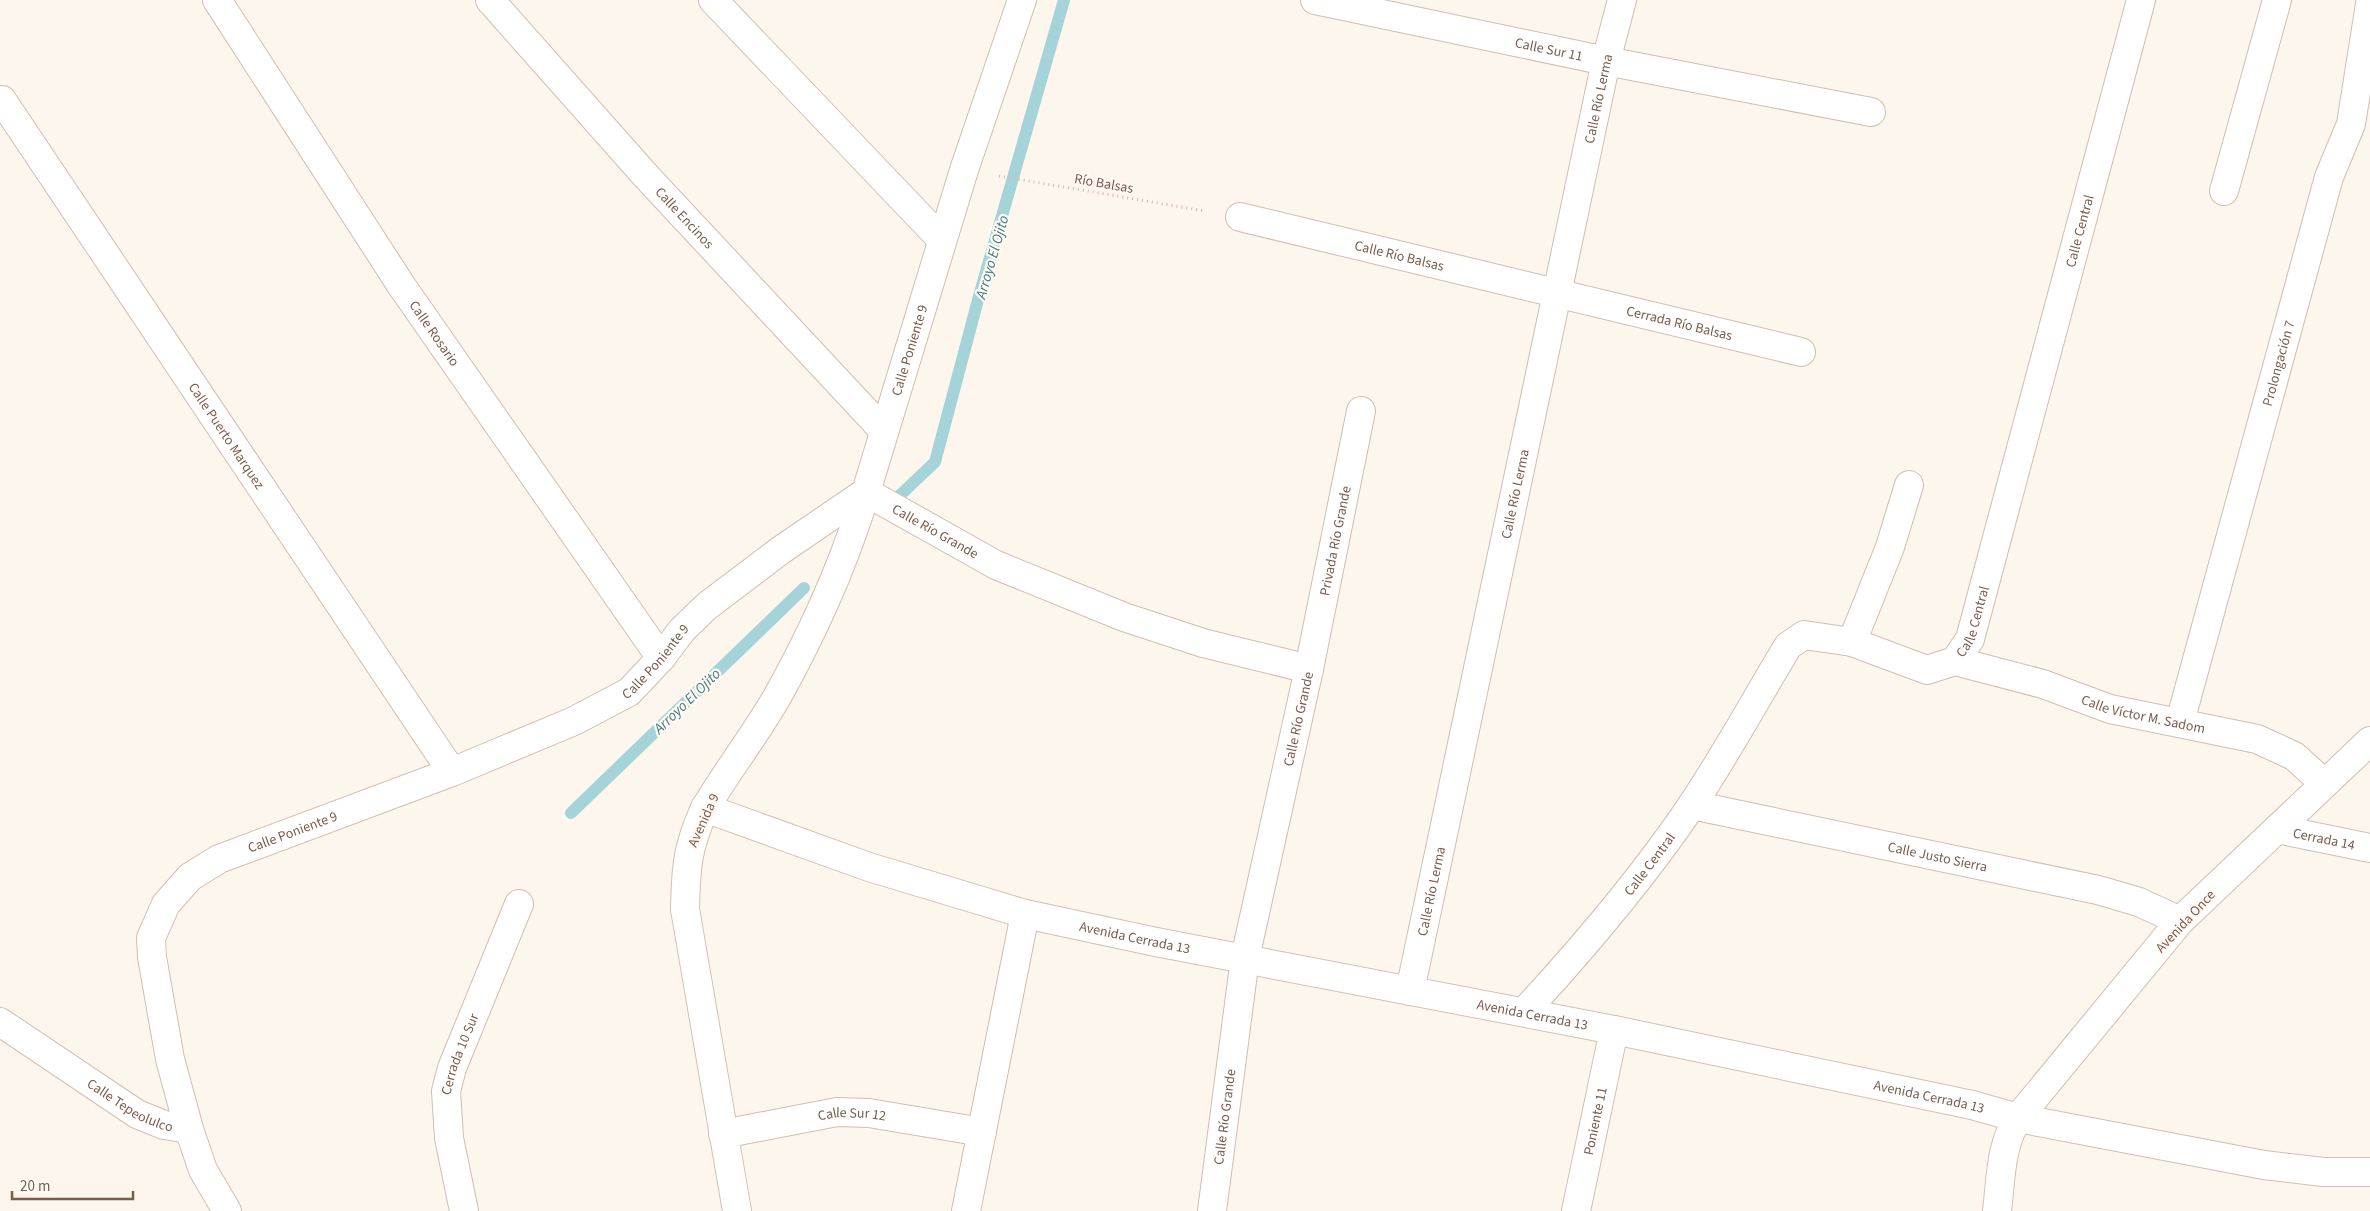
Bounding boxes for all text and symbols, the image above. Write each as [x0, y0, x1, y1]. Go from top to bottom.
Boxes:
street label: Calle Sur 11 [1513, 33, 1584, 67]
street label: Calle Río Lerma [1580, 52, 1618, 145]
street label: Río Balsas [1073, 169, 1135, 199]
street label: Calle Encinos [650, 183, 718, 254]
street label: Calle Central [2061, 192, 2100, 270]
water label: Arroyo El Ojito [970, 213, 1014, 302]
street label: Calle Río Balsas [1352, 236, 1446, 277]
street label: Calle Rosario [404, 297, 464, 371]
street label: Cerrada Río Balsas [1624, 301, 1734, 346]
street label: Calle Poniente 9 [887, 302, 933, 398]
street label: Prolongación 7 [2258, 318, 2300, 408]
street label: Calle Puerto Marquez [183, 379, 269, 494]
street label: Calle Río Lerma [1497, 448, 1535, 541]
street label: Privada Río Grande [1315, 484, 1357, 598]
street label: Calle Río Grande [888, 500, 982, 564]
street label: Calle Central [1951, 583, 1995, 662]
street label: Calle Poniente 9 [619, 620, 694, 705]
water label: Arroyo El Ojito [648, 664, 726, 739]
street label: Calle Río Grande [1279, 670, 1319, 768]
street label: Calle Víctor M. Sadom [2078, 690, 2207, 739]
street label: Avenida 9 [683, 790, 725, 850]
street label: Calle Poniente 9 [245, 807, 340, 858]
street label: Cerrada 14 [2291, 823, 2357, 856]
street label: Calle Central [1620, 829, 1681, 900]
street label: Calle Justo Sierra [1886, 837, 1989, 878]
street label: Calle Río Lerma [1413, 845, 1451, 938]
street label: Avenida Once [2151, 886, 2220, 958]
street label: Avenida Cerrada 13 [1077, 917, 1192, 959]
street label: Avenida Cerrada 13 [1475, 995, 1590, 1036]
street label: Cerrada 10 Sur [436, 1010, 484, 1097]
street label: Calle Río Grande [1209, 1068, 1241, 1166]
street label: Calle Tepeolulco [83, 1074, 174, 1137]
street label: Avenida Cerrada 13 [1872, 1076, 1987, 1119]
street label: Poniente 11 [1579, 1085, 1613, 1157]
street label: Calle Sur 12 [816, 1103, 888, 1127]
scale bar [12, 1168, 134, 1200]
text: 20 m [20, 1176, 50, 1197]

